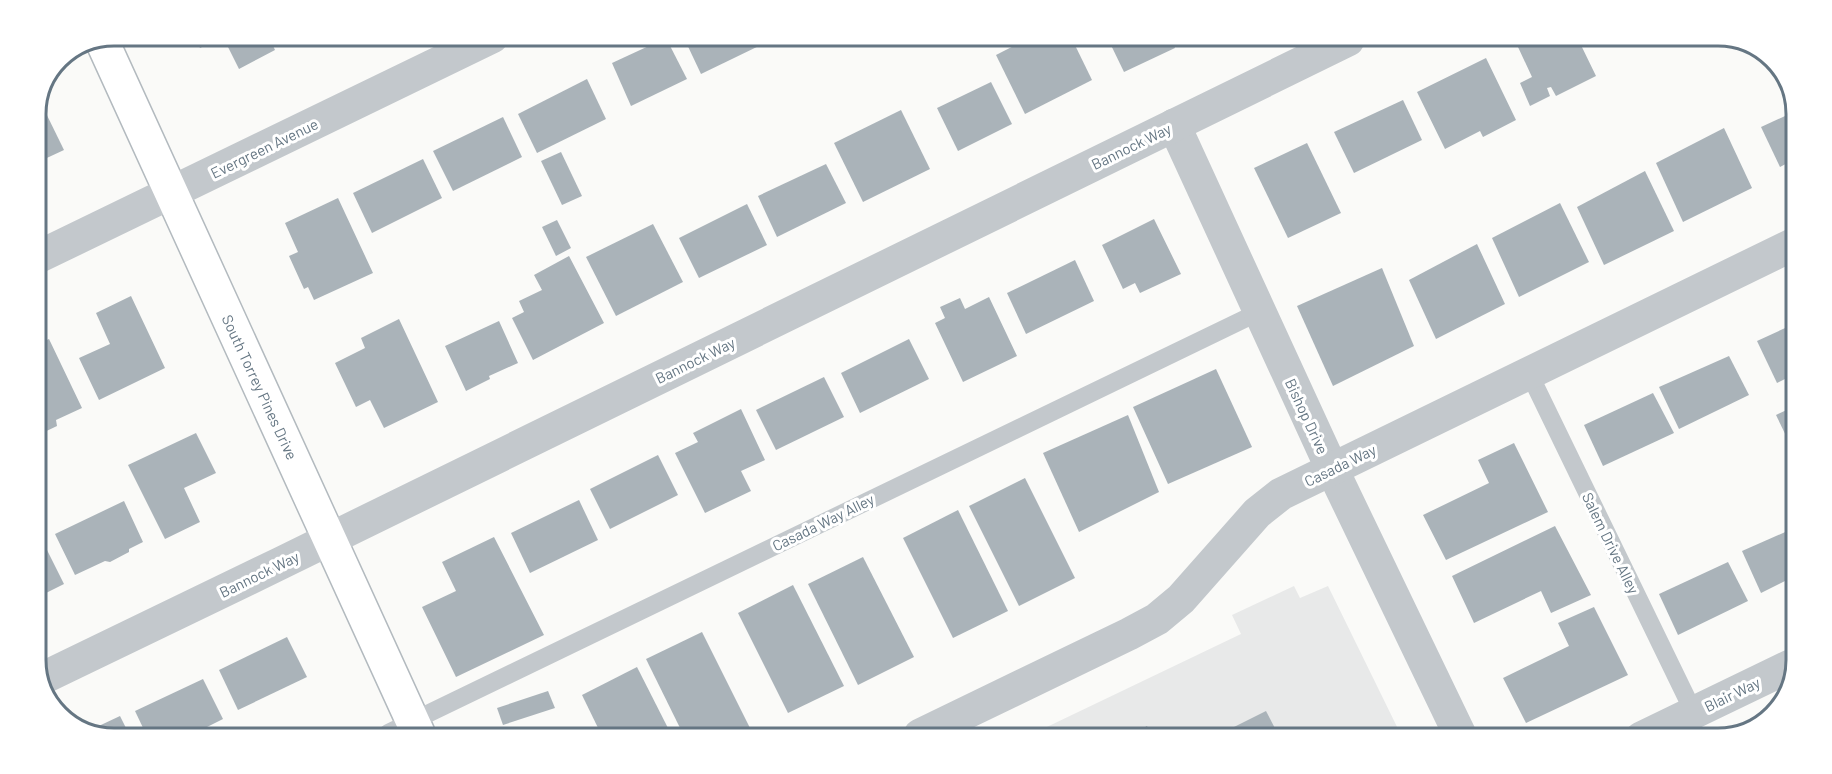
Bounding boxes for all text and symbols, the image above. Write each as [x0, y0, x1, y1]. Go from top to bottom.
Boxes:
street label: Evergreen Avenue [207, 114, 321, 182]
street label: Bannock Way [1088, 119, 1174, 173]
street label: South Torrey Pines Drive [218, 312, 302, 462]
street label: Bannock Way [652, 333, 738, 387]
street label: Bishop Drive [1282, 375, 1332, 457]
street label: Casada Way [1301, 440, 1379, 490]
street label: Salem Drive Alley [1579, 489, 1643, 597]
street label: Casada Way Alley [769, 490, 877, 554]
street label: Bannock Way [216, 547, 302, 601]
street label: Blair Way [1701, 673, 1763, 715]

